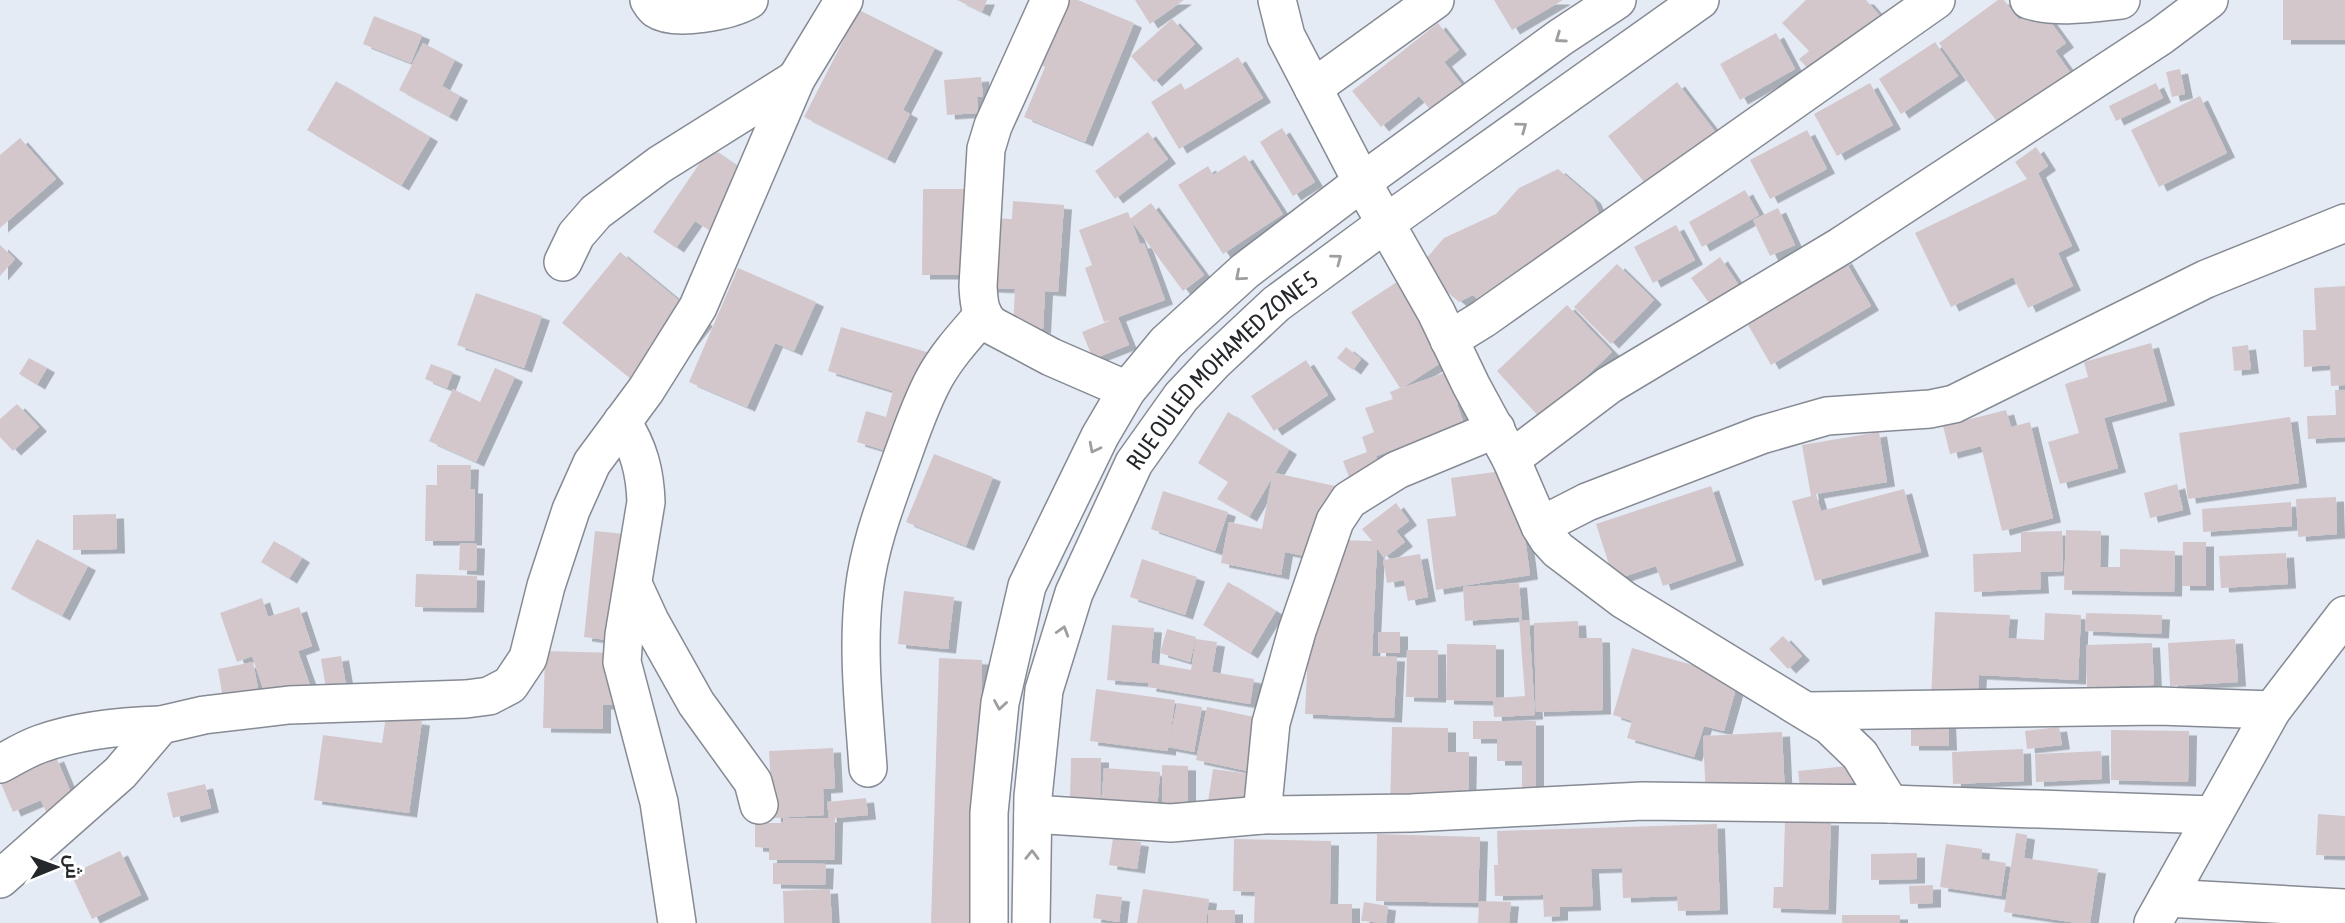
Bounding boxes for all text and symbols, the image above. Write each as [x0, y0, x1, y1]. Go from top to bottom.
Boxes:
one-way arrow [1555, 30, 1568, 43]
one-way arrow [1514, 123, 1527, 135]
one-way arrow [1329, 255, 1342, 267]
street label: RUE OULED MOHAMED ZONE 5 [1120, 265, 1323, 475]
one-way arrow [1236, 268, 1249, 280]
one-way arrow [1089, 441, 1103, 453]
one-way arrow [1054, 625, 1069, 637]
one-way arrow [993, 700, 1008, 711]
north arrow [21, 832, 91, 902]
one-way arrow [1024, 849, 1040, 860]
text: ش [61, 854, 84, 879]

